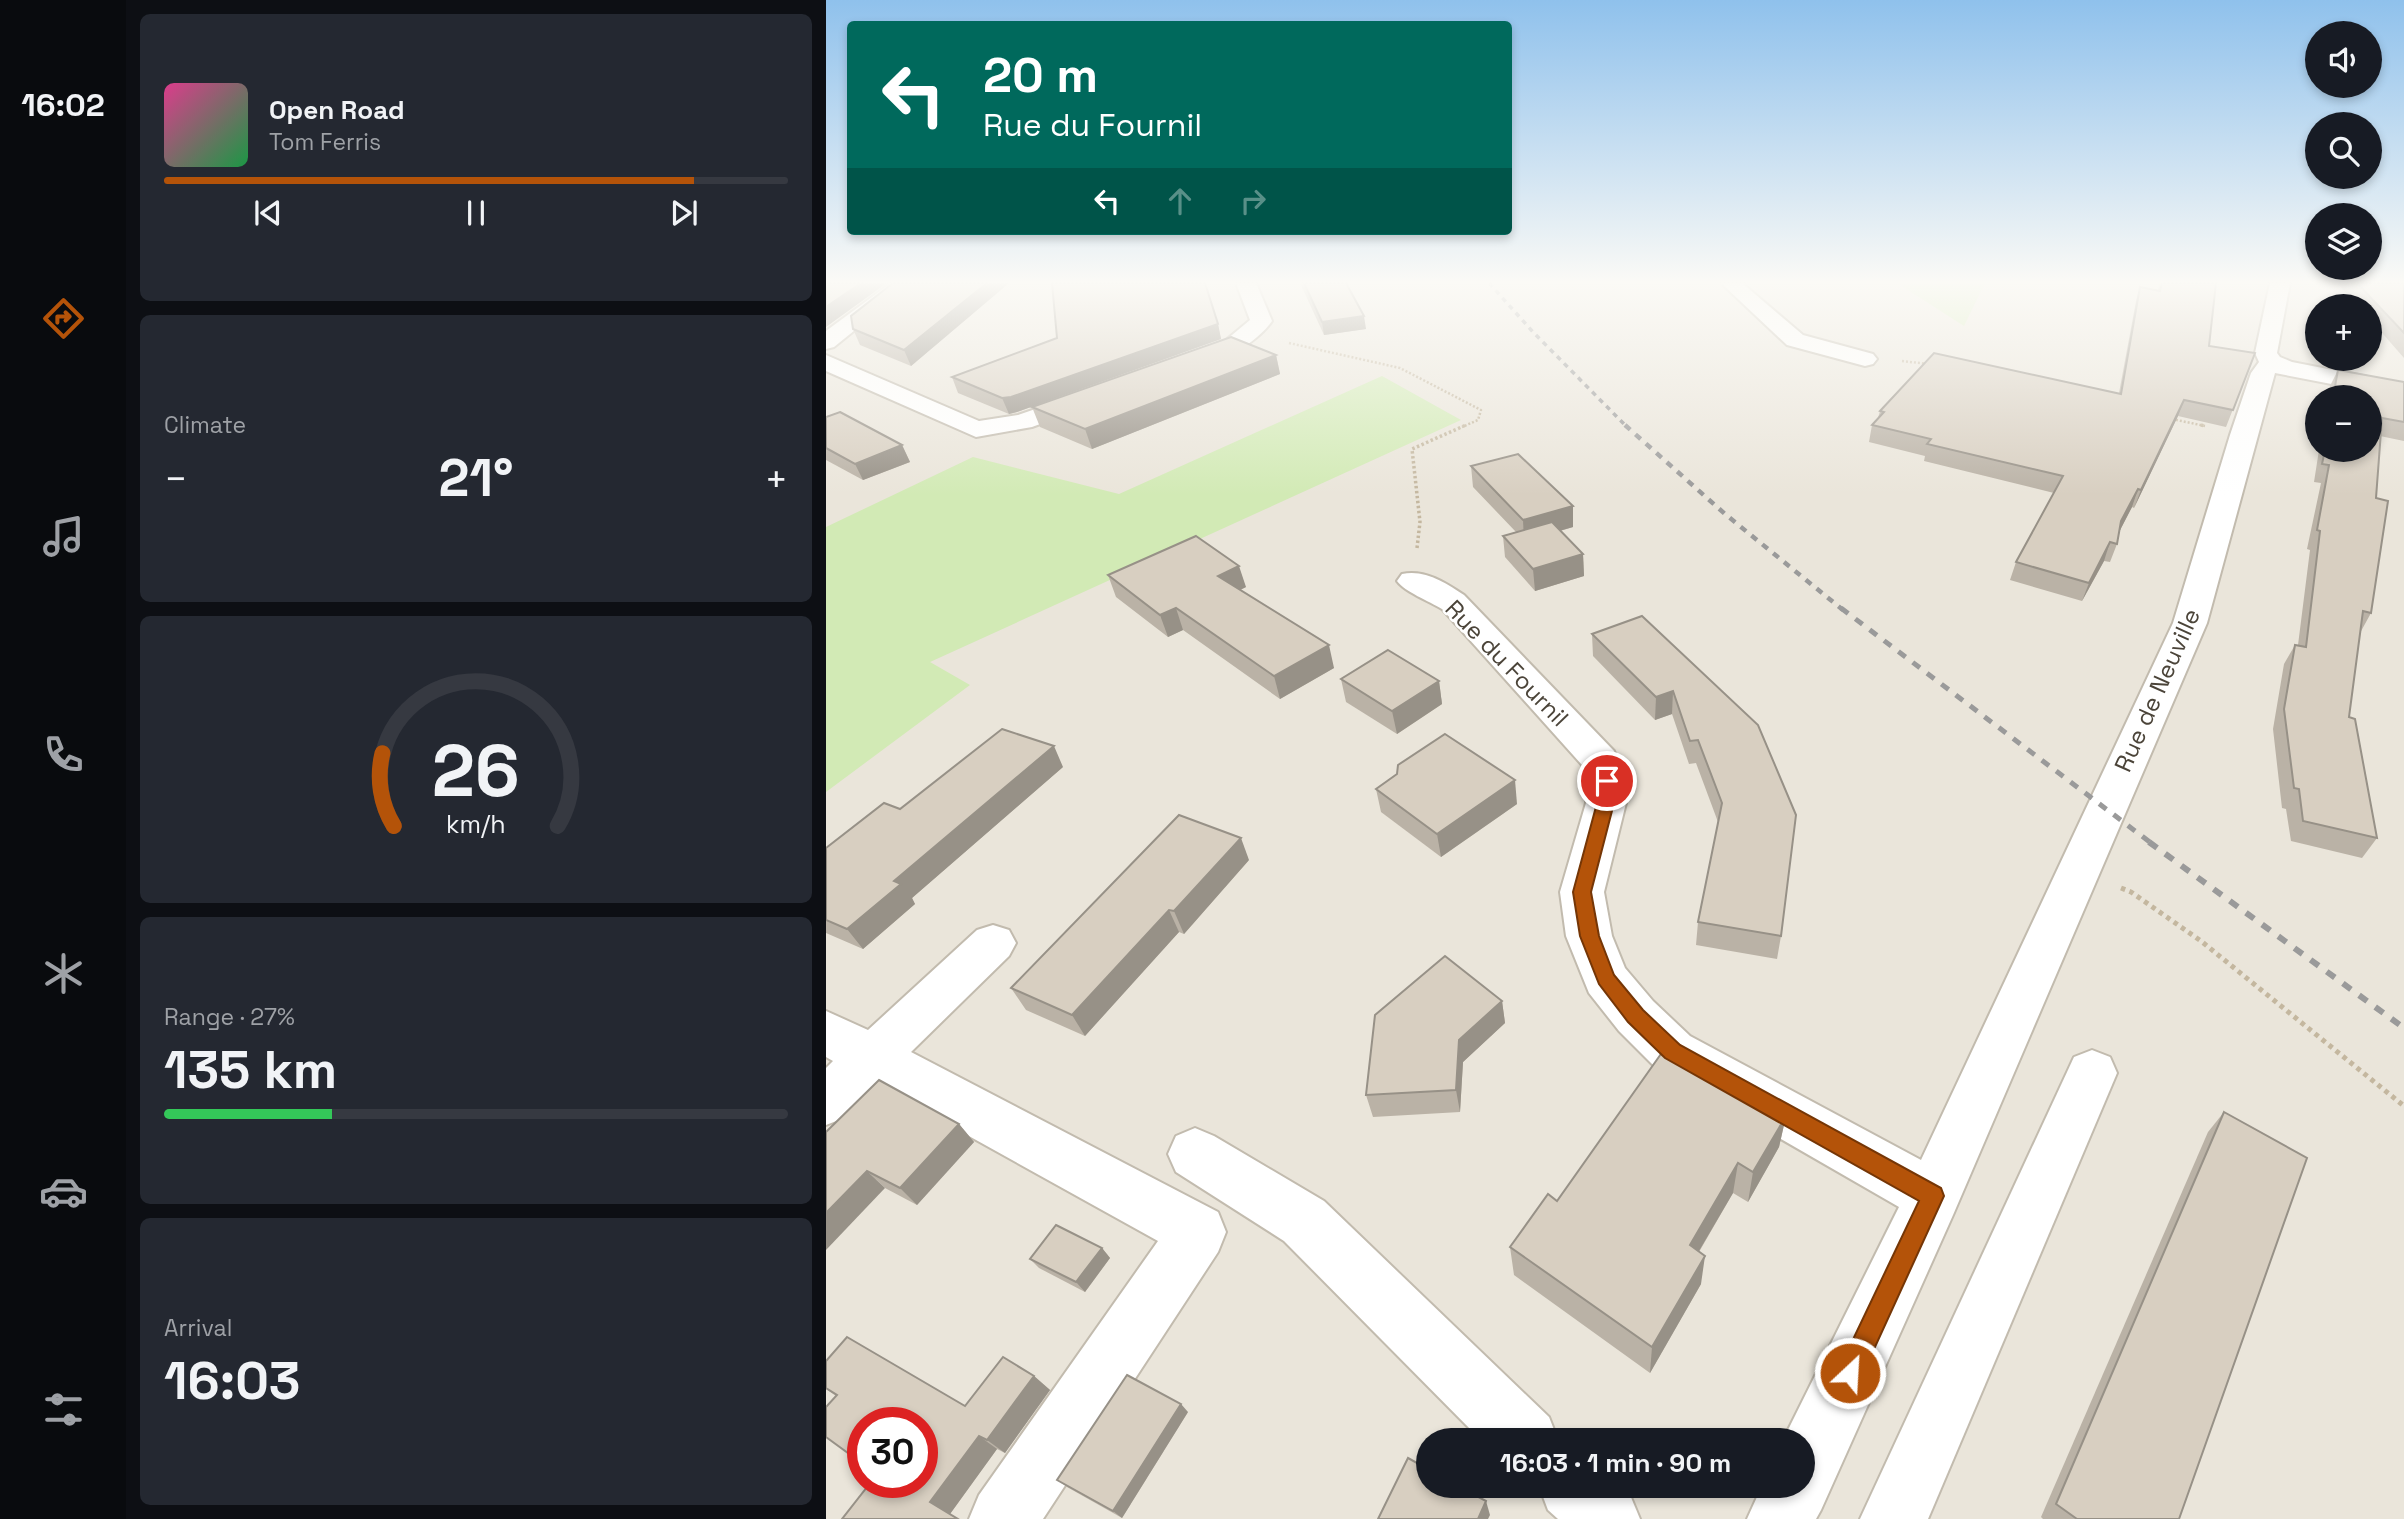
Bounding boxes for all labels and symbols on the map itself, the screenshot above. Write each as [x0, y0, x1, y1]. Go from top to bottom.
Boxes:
street label: Rue du Fournil [1439, 593, 1575, 733]
street label: Rue de Neuville [2107, 603, 2207, 777]
pin [1577, 751, 1637, 811]
position arrow [1813, 1336, 1887, 1410]
speed limit sign: 30 [847, 1407, 938, 1498]

